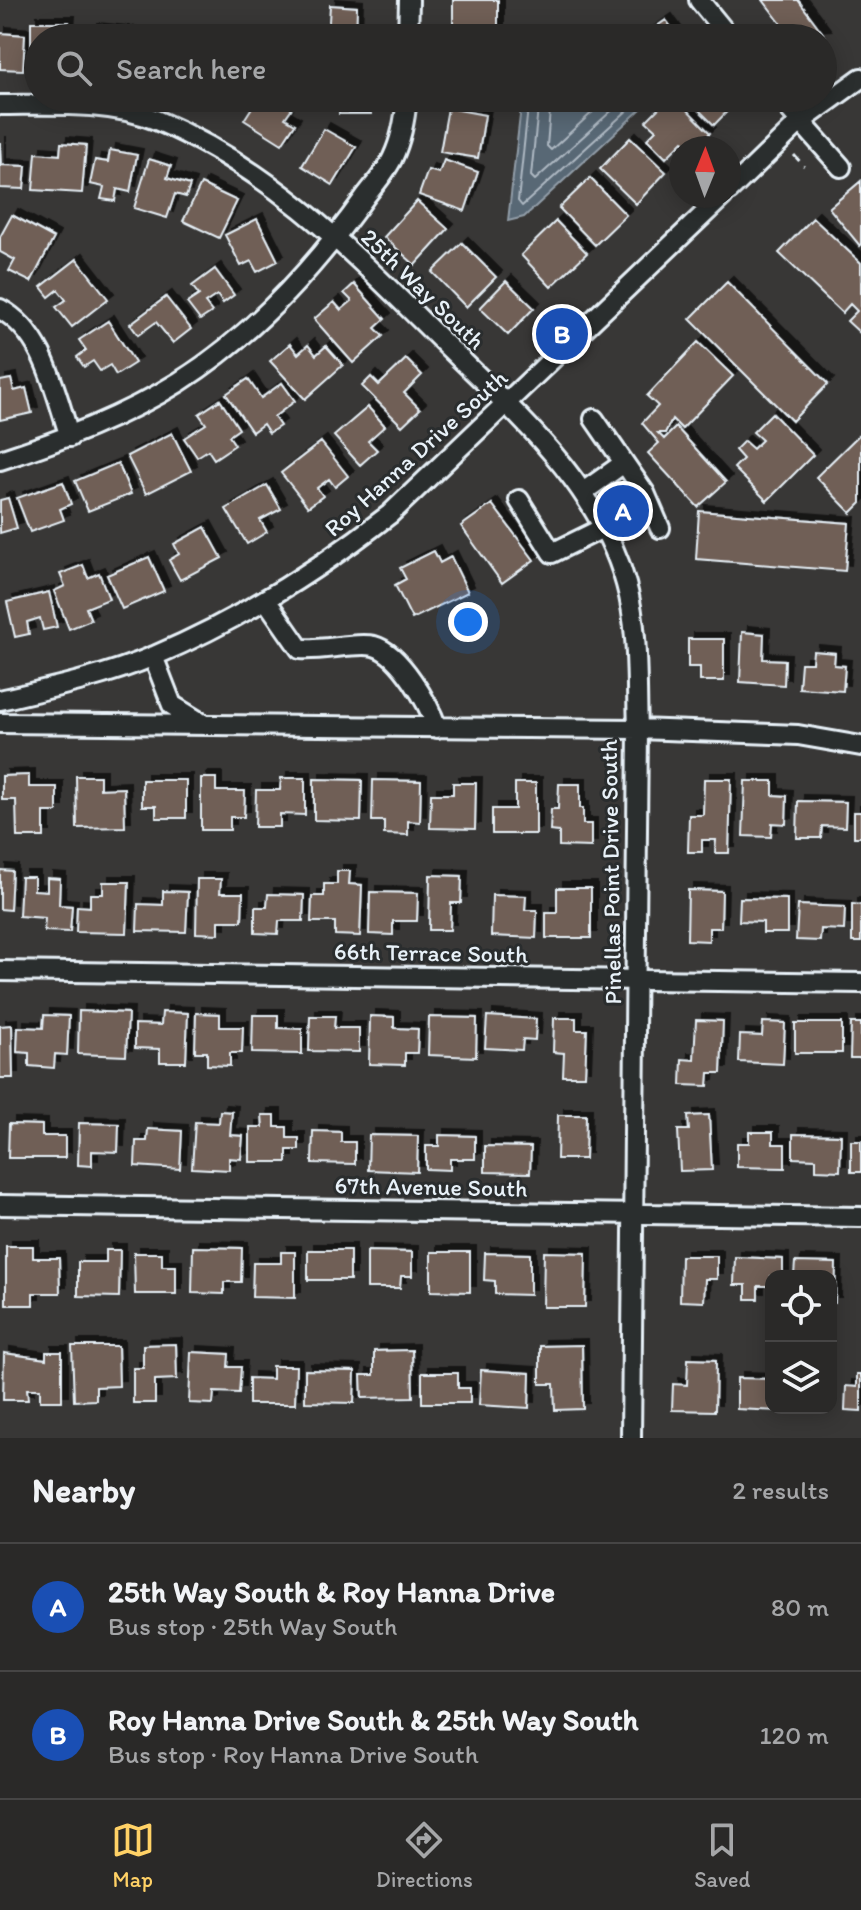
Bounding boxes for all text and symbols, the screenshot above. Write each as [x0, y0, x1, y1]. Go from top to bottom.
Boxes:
search box [24, 24, 837, 112]
icon: search [52, 46, 96, 90]
text: Search here [116, 50, 266, 87]
north arrow [669, 136, 741, 208]
street label: 25th Way South [355, 222, 491, 355]
pin: B [536, 304, 588, 364]
street label: Roy Hanna Drive South [318, 363, 513, 542]
pin: A [597, 481, 649, 541]
your location [448, 602, 488, 642]
street label: Pinellas Point Drive South [594, 739, 627, 1005]
street label: 66th Terrace South [334, 936, 528, 969]
street label: 67th Avenue South [334, 1170, 528, 1203]
map controls [765, 1270, 837, 1414]
button: locate [765, 1270, 837, 1342]
button: layers [765, 1342, 837, 1414]
text: Nearby [32, 1470, 135, 1511]
text: 2 results [732, 1474, 829, 1506]
text: 25th Way South & Roy Hanna Drive [108, 1573, 555, 1610]
text: A [50, 1591, 66, 1623]
text: 80 m [771, 1591, 829, 1623]
text: Bus stop · 25th Way South [108, 1610, 397, 1642]
text: Roy Hanna Drive South & 25th Way South [108, 1701, 638, 1738]
text: B [50, 1719, 66, 1751]
text: 120 m [760, 1719, 829, 1751]
text: Bus stop · Roy Hanna Drive South [108, 1738, 479, 1770]
tab: Map [111, 1818, 155, 1893]
tab: Directions [376, 1818, 473, 1893]
tab: Saved [694, 1818, 750, 1893]

